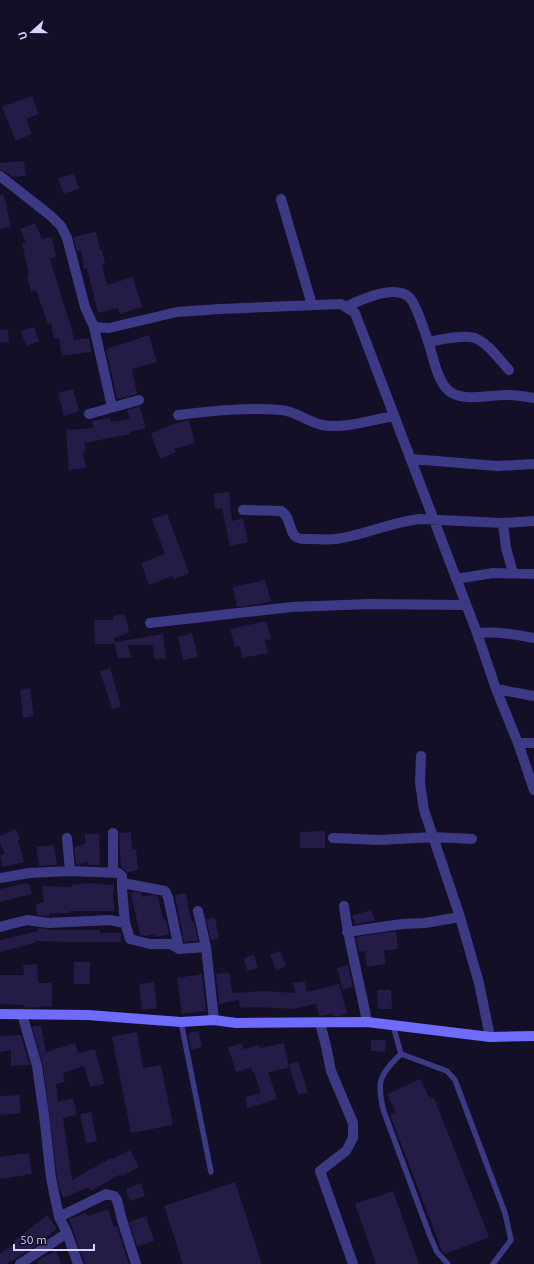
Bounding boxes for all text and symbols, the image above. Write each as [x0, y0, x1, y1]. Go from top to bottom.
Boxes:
north arrow [12, 12, 52, 52]
text: U [16, 30, 30, 41]
scale bar [14, 1226, 94, 1252]
text: 50 m [20, 1233, 47, 1246]

